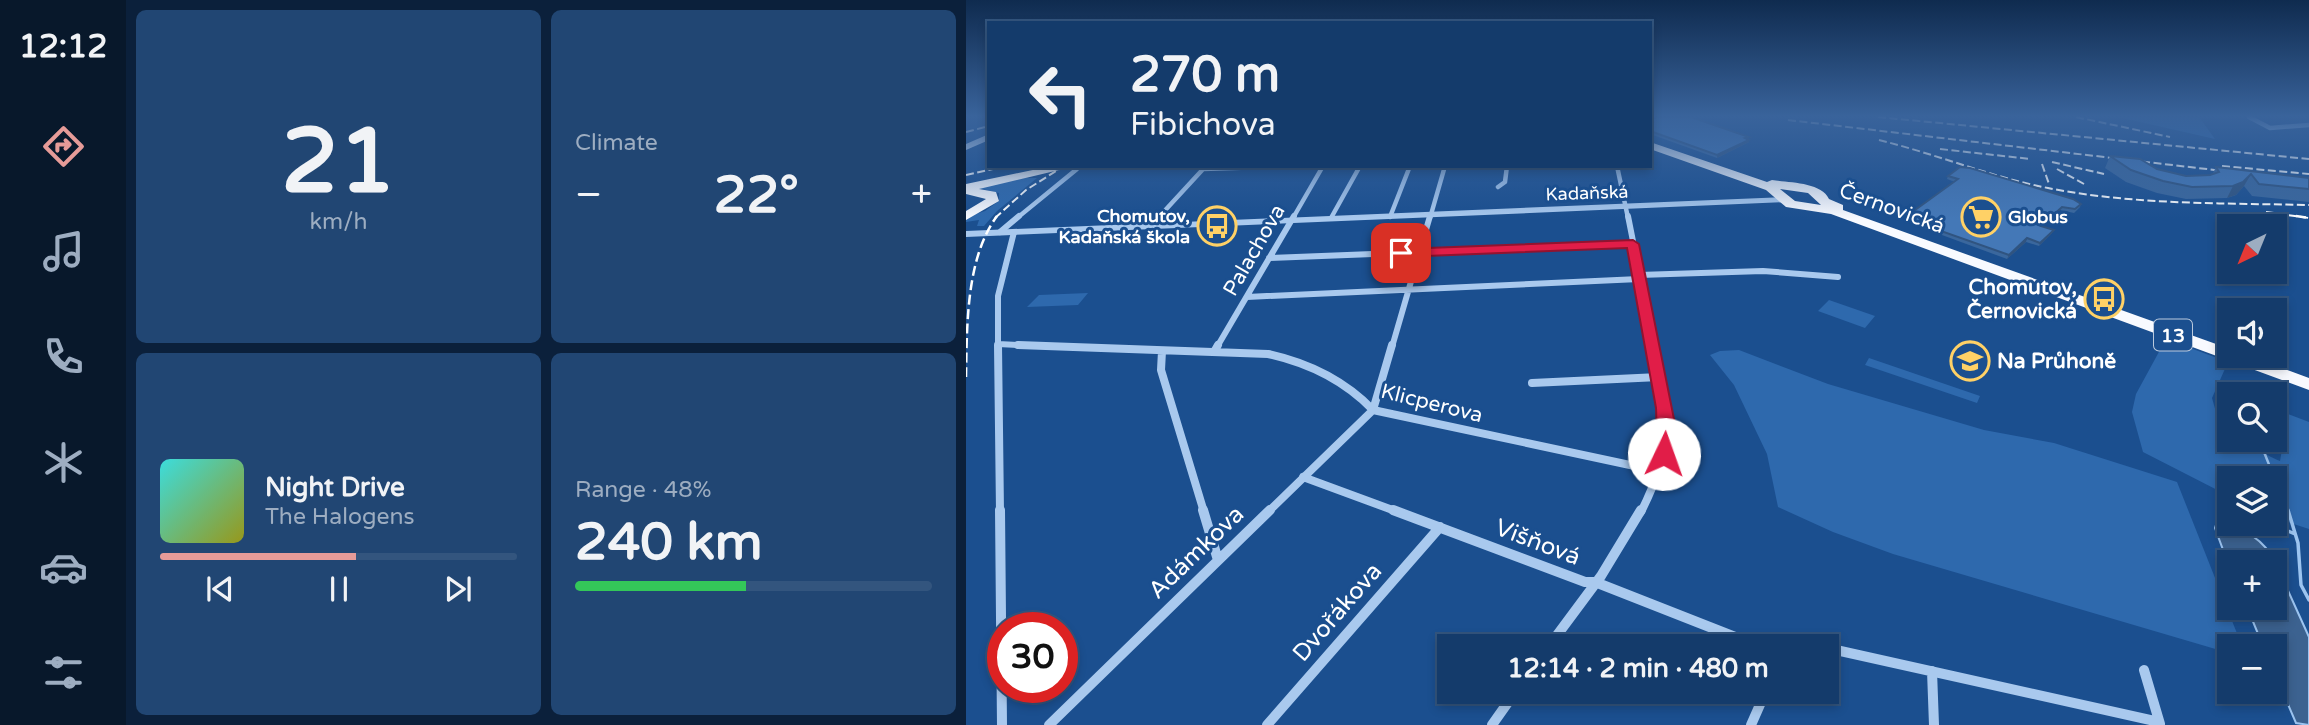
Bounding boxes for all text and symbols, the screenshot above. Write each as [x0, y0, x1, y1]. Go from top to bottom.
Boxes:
text: 12:12 [19, 28, 107, 66]
text: 270 m [1130, 46, 1280, 105]
icon: left [1015, 49, 1106, 140]
text: Fibichova [1130, 106, 1276, 144]
text: 21 [281, 107, 396, 217]
icon: directions [39, 122, 88, 171]
text: Climate [575, 129, 658, 157]
text: 22° [714, 164, 799, 227]
text: − [575, 172, 602, 218]
text: + [911, 172, 932, 218]
street label: Černovická [1836, 178, 1948, 239]
street label: Kadaňská [1545, 181, 1629, 205]
supermarket icon: Globus [1960, 196, 2002, 238]
street label: Palachova [1218, 200, 1291, 301]
place label: Chomutov, Kadaňská škola [1058, 205, 1190, 248]
bus stop icon: Chomutov, Kadaňská škola [1196, 205, 1238, 247]
place label: Globus [2008, 206, 2068, 228]
text: km/h [310, 208, 367, 236]
north arrow [2217, 214, 2287, 284]
map controls [2217, 214, 2287, 704]
pin [1371, 223, 1431, 283]
icon: music [39, 227, 88, 276]
icon: arrive [1382, 234, 1420, 272]
place label: Chomutov, Černovická [1967, 275, 2077, 324]
bus stop icon: Chomutov, Černovická [2083, 278, 2125, 320]
button: sound [2217, 298, 2287, 368]
road number: 13 [2154, 320, 2192, 350]
icon: phone [39, 332, 88, 381]
school or university icon: Na Průhoně [1949, 340, 1991, 382]
place label: Na Průhoně [1997, 349, 2116, 374]
street label: Klicperova [1378, 379, 1485, 428]
button: search [2217, 382, 2287, 452]
position arrow [1627, 417, 1701, 491]
icon: climate [39, 438, 88, 487]
button: layers [2217, 466, 2287, 536]
text: Night Drive [265, 472, 405, 503]
text: Range · 48% [575, 476, 711, 504]
street label: Adámkova [1143, 500, 1250, 605]
text: The Halogens [265, 503, 414, 531]
text: 240 km [575, 511, 763, 574]
street label: Višňová [1491, 513, 1585, 572]
icon: car [39, 543, 88, 592]
button: + [2217, 550, 2287, 620]
street label: Dvořákova [1287, 557, 1388, 668]
icon: previous [201, 570, 239, 608]
icon: pause [320, 570, 358, 608]
icon: next [439, 570, 477, 608]
speed limit sign: 30 [987, 612, 1078, 703]
button: − [2217, 634, 2287, 704]
icon: filters [39, 648, 88, 697]
text: 12:14 · 2 min · 480 m [1507, 653, 1769, 684]

